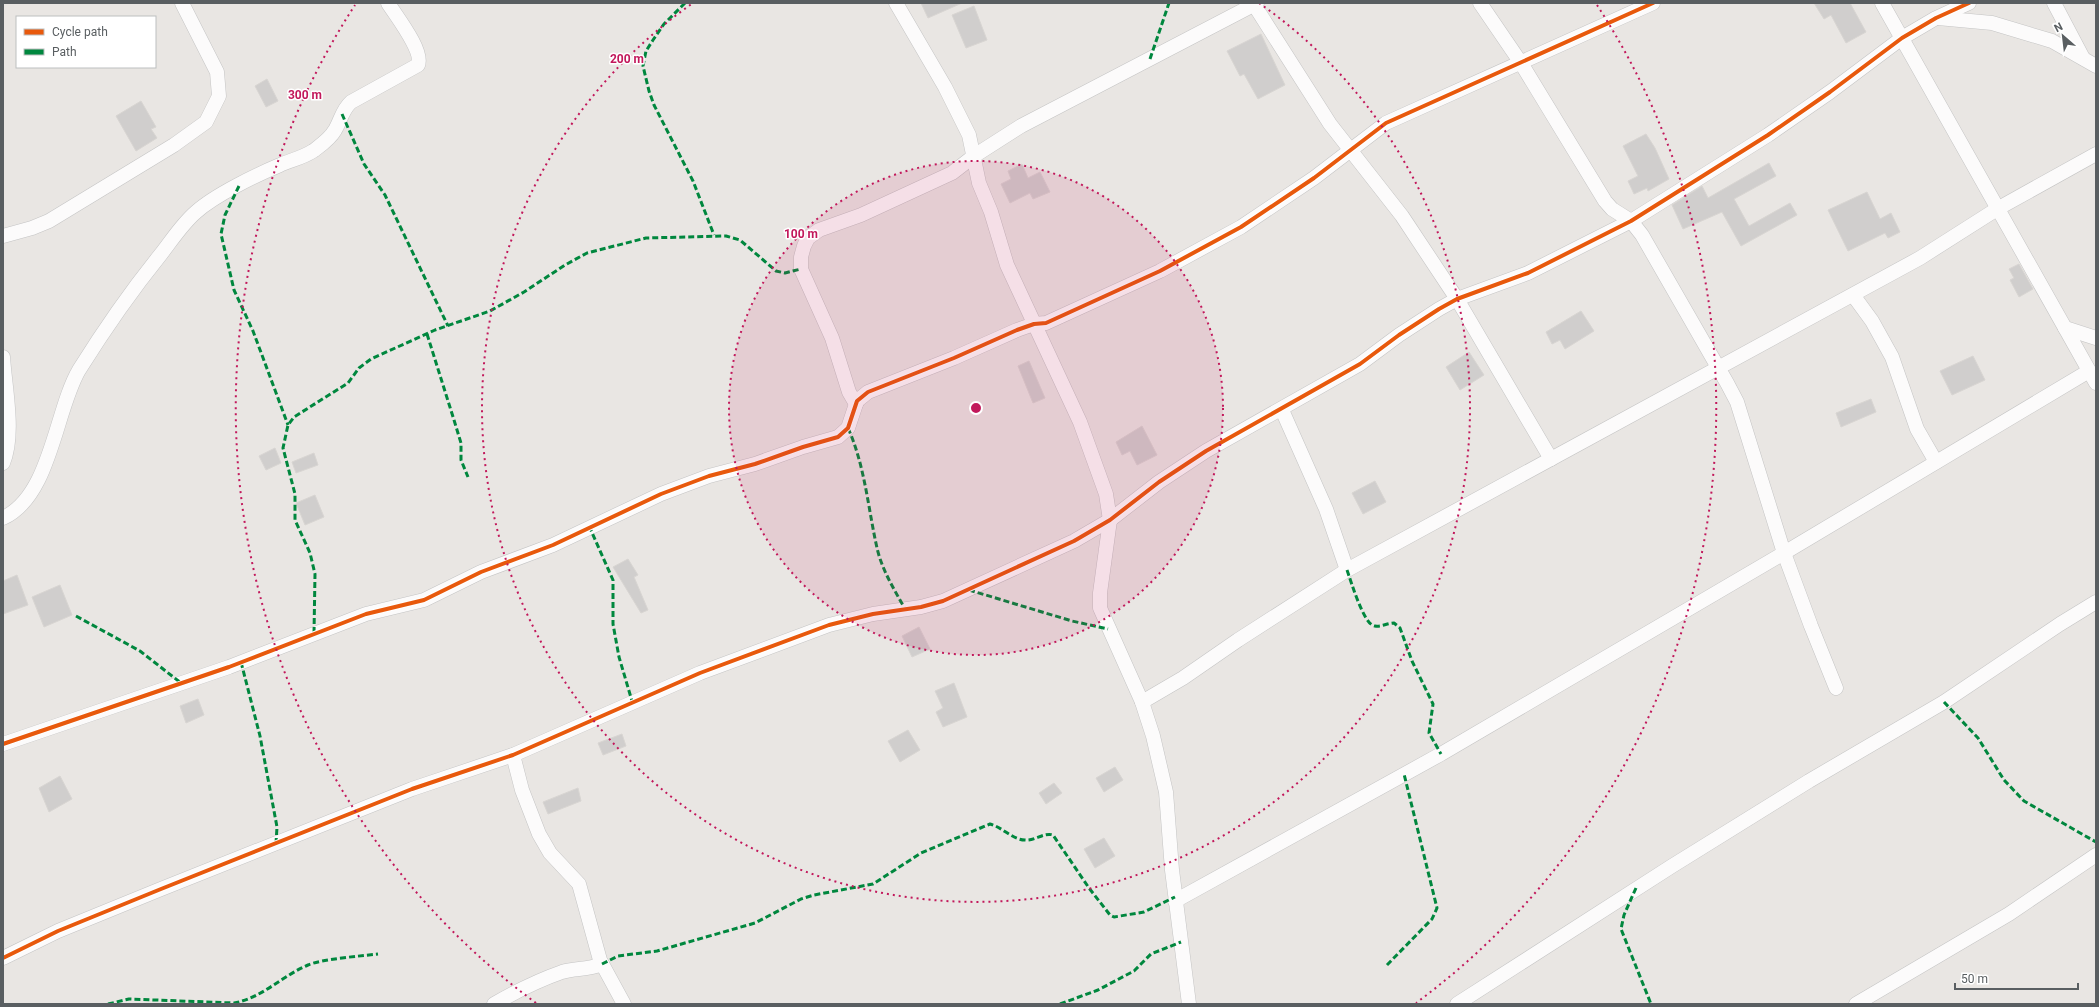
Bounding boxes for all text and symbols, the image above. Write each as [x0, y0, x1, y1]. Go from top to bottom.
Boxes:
legend [16, 16, 156, 68]
north arrow [2043, 16, 2083, 56]
text: N [2052, 20, 2065, 35]
text: Cycle path [52, 25, 108, 39]
text: Path [52, 45, 77, 59]
text: 200 m [610, 52, 644, 66]
text: 300 m [288, 88, 322, 102]
text: 100 m [784, 227, 818, 241]
centre of rings [969, 401, 983, 415]
scale bar [1955, 965, 2078, 991]
text: 50 m [1961, 972, 1988, 986]

